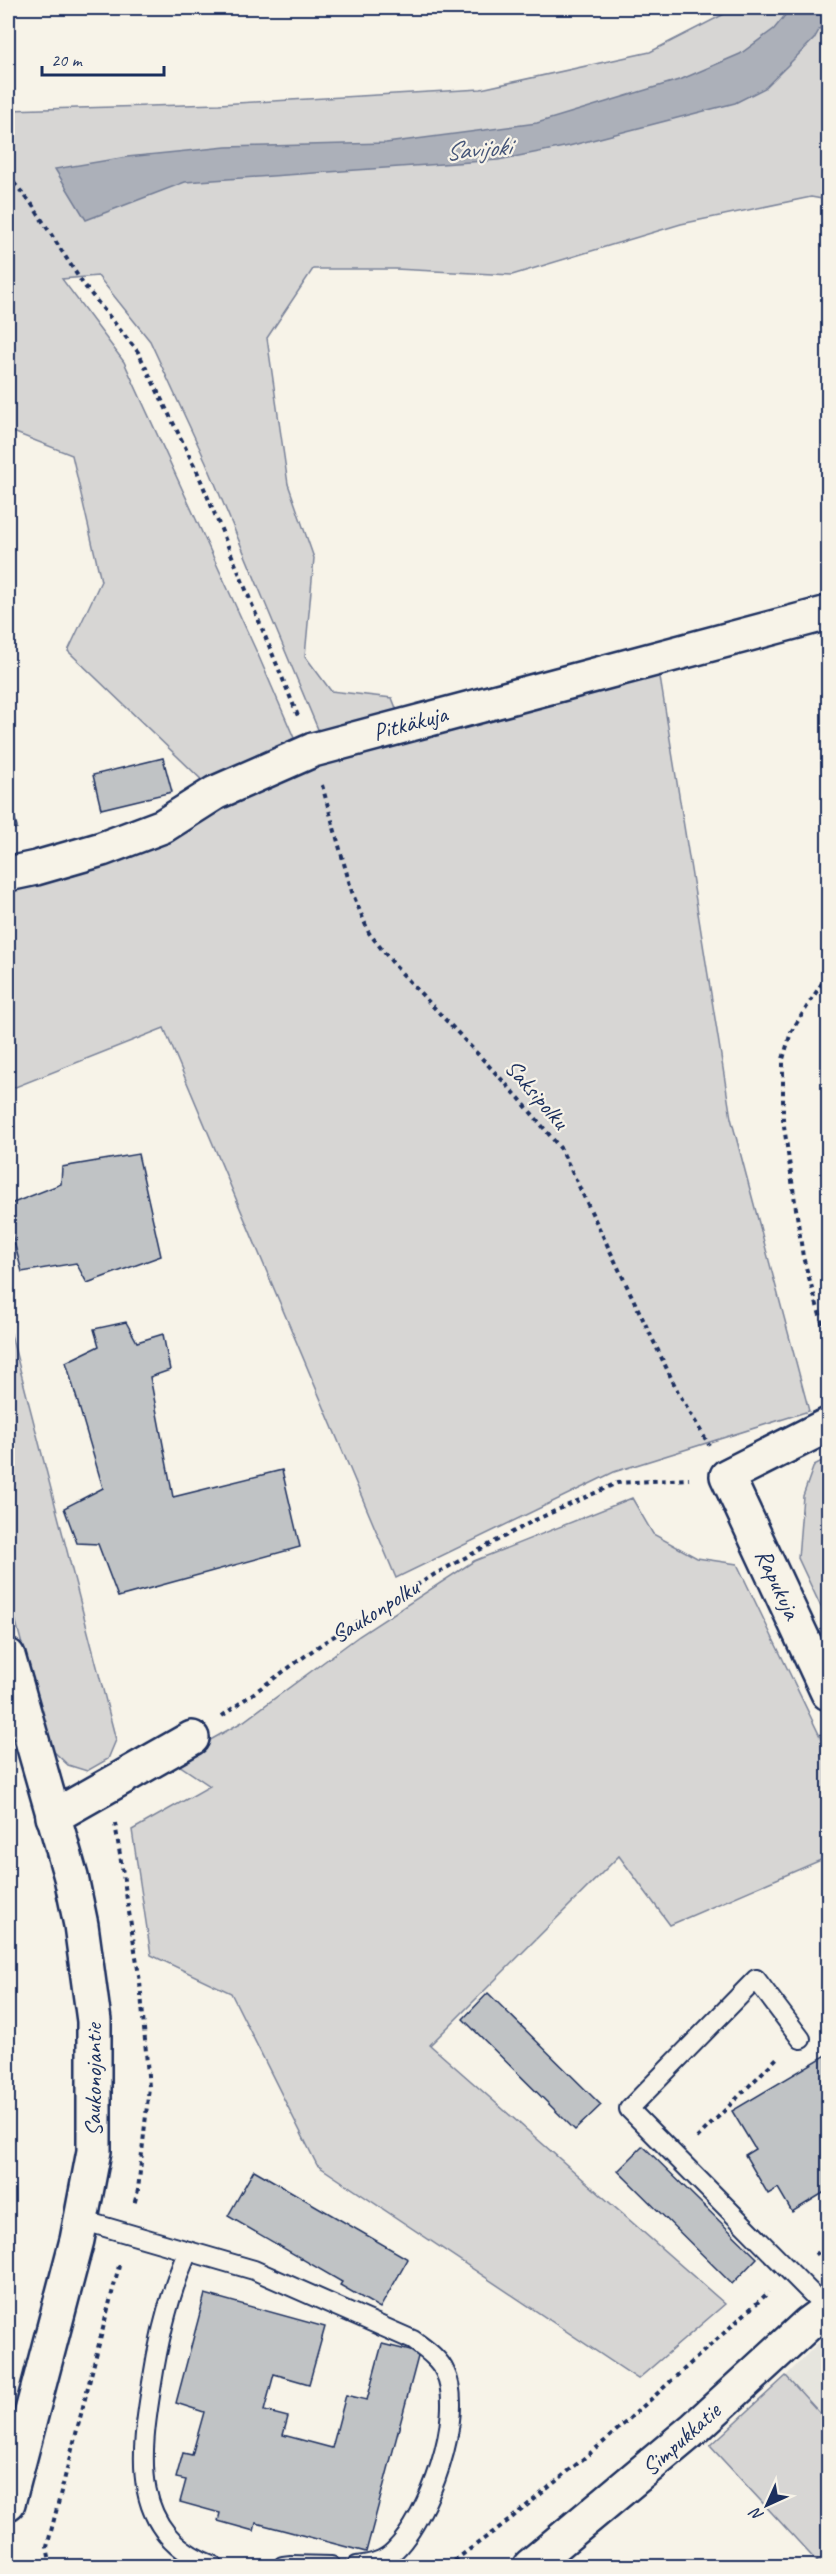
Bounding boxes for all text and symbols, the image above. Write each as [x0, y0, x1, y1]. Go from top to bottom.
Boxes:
scale bar [42, 39, 164, 77]
text: 20 m [51, 49, 84, 71]
water label: Savijoki [444, 129, 518, 168]
street label: Pitkäkuja [370, 698, 452, 747]
street label: Saksipolku [499, 1053, 577, 1137]
street label: Rapukuja [749, 1544, 808, 1625]
street label: Saukonpolku [325, 1571, 426, 1650]
street label: Saukonojantie [78, 2021, 108, 2136]
street label: Simpukkatie [635, 2394, 728, 2482]
north arrow [737, 2475, 797, 2535]
text: N [744, 2502, 768, 2525]

